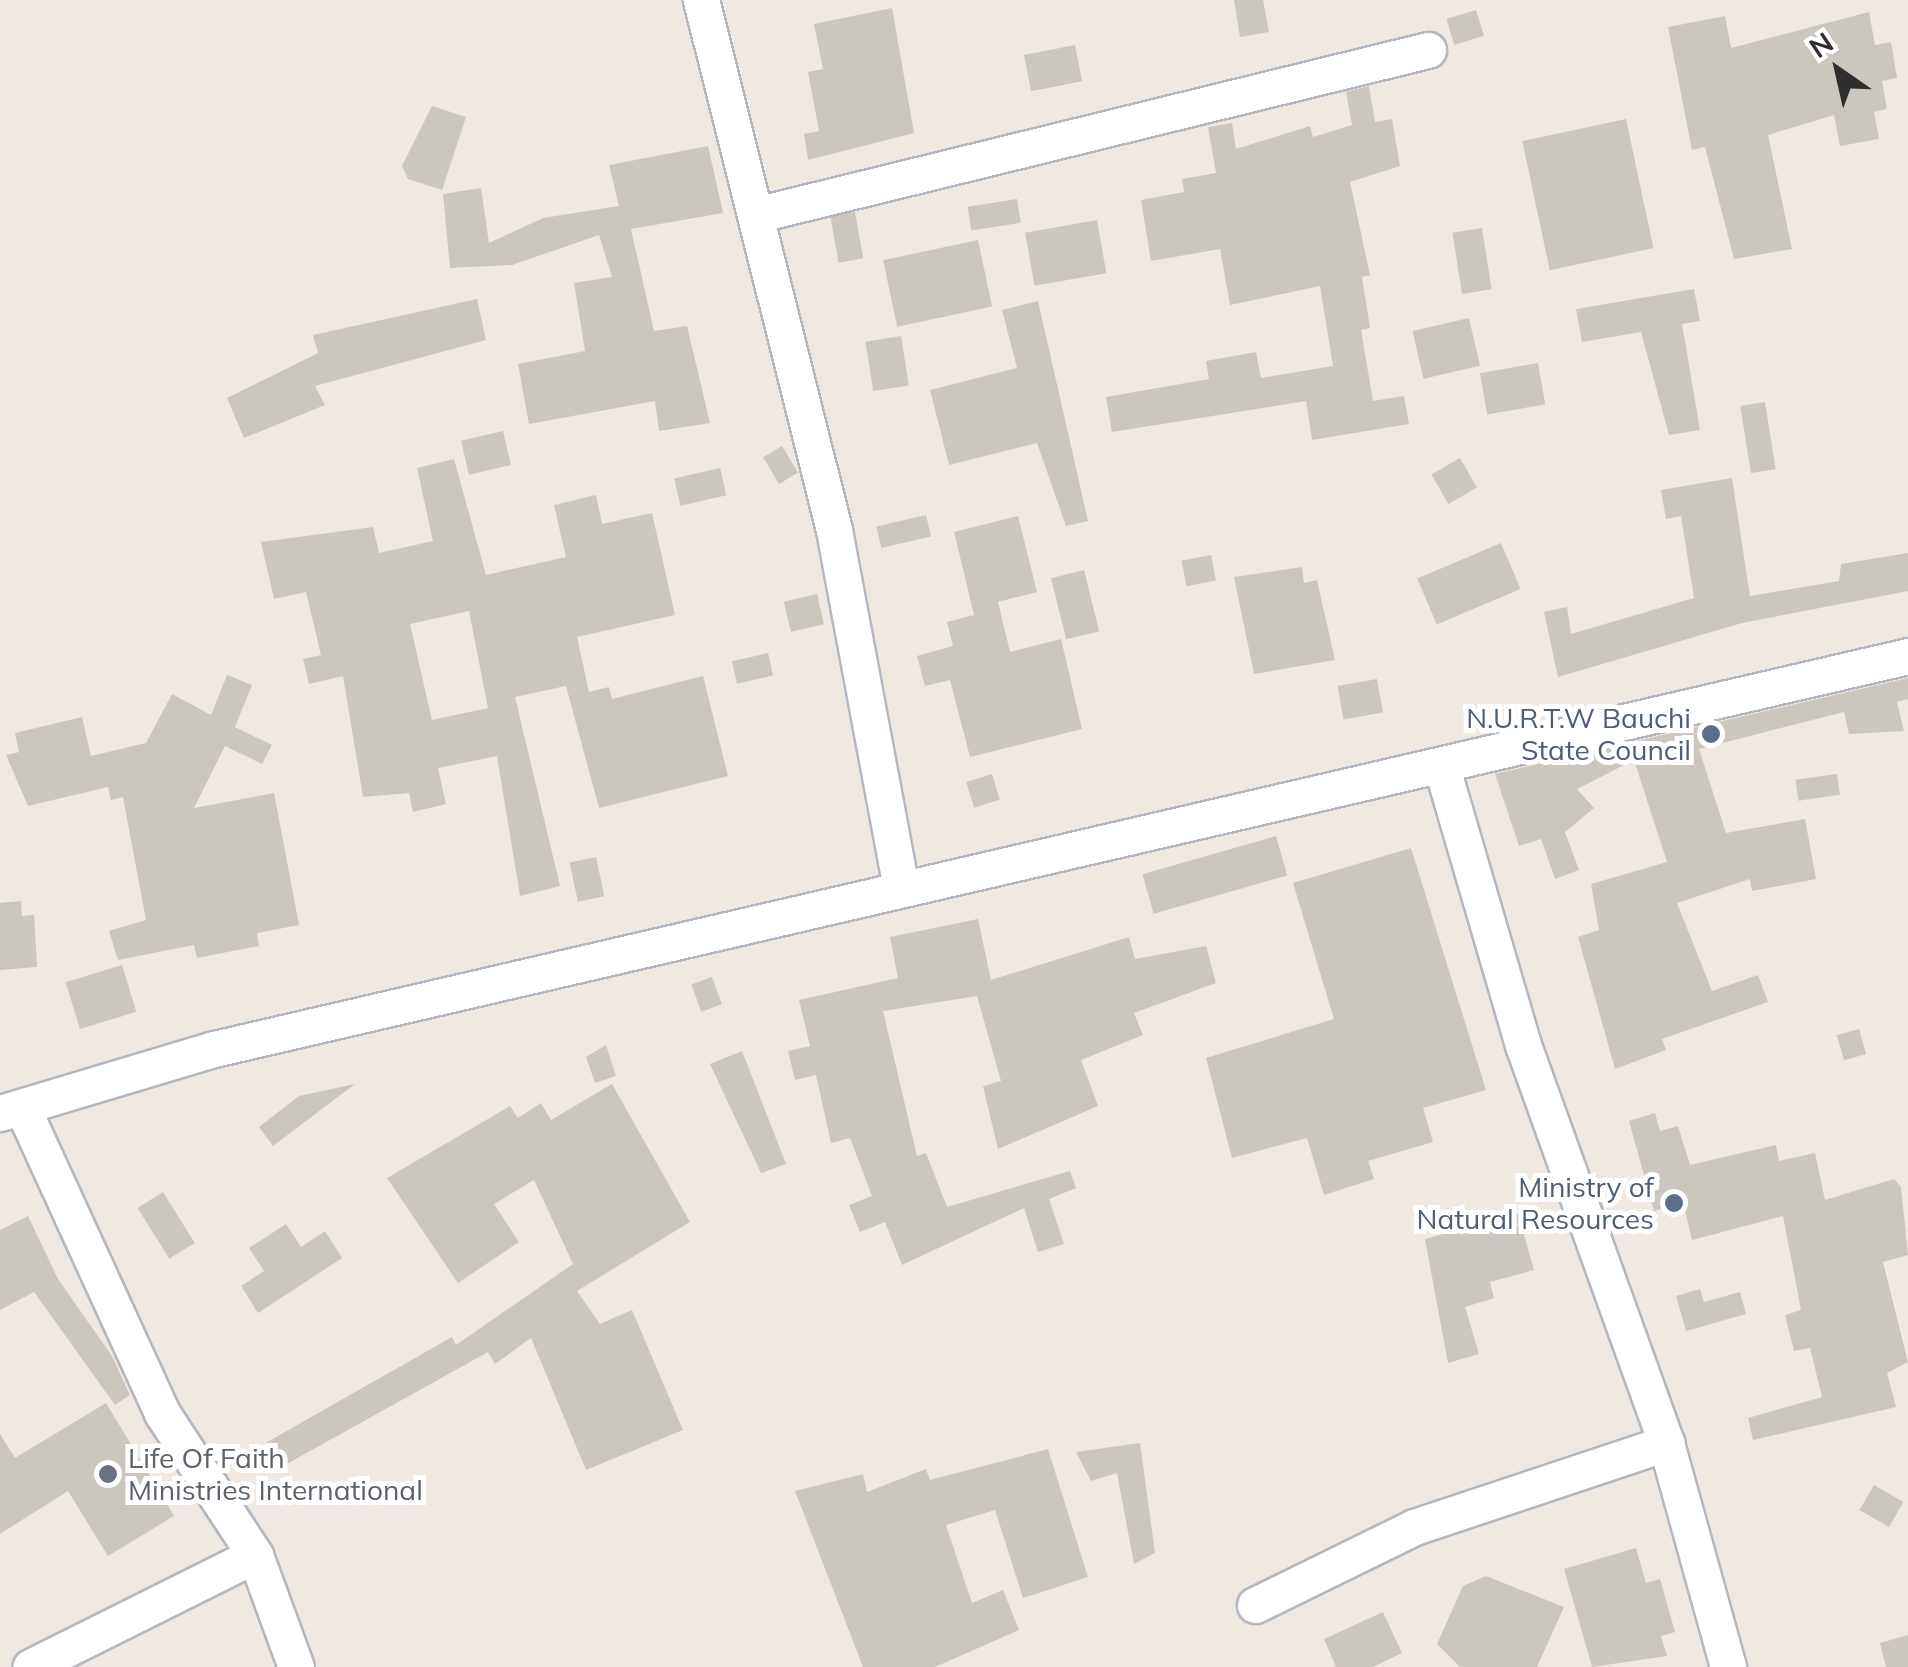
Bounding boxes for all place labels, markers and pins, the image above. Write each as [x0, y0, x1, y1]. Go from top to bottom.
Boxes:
place label: N.U.R.T.W Bauchi State Council [1466, 701, 1691, 767]
marker: N.U.R.T.W Bauchi State Council [1700, 723, 1722, 745]
place label: Ministry of Natural Resources [1417, 1170, 1654, 1236]
marker: Ministry of Natural Resources [1663, 1192, 1685, 1214]
place label: Life Of Faith Ministries International [128, 1441, 423, 1507]
marker: Life Of Faith Ministries International [97, 1463, 119, 1485]

